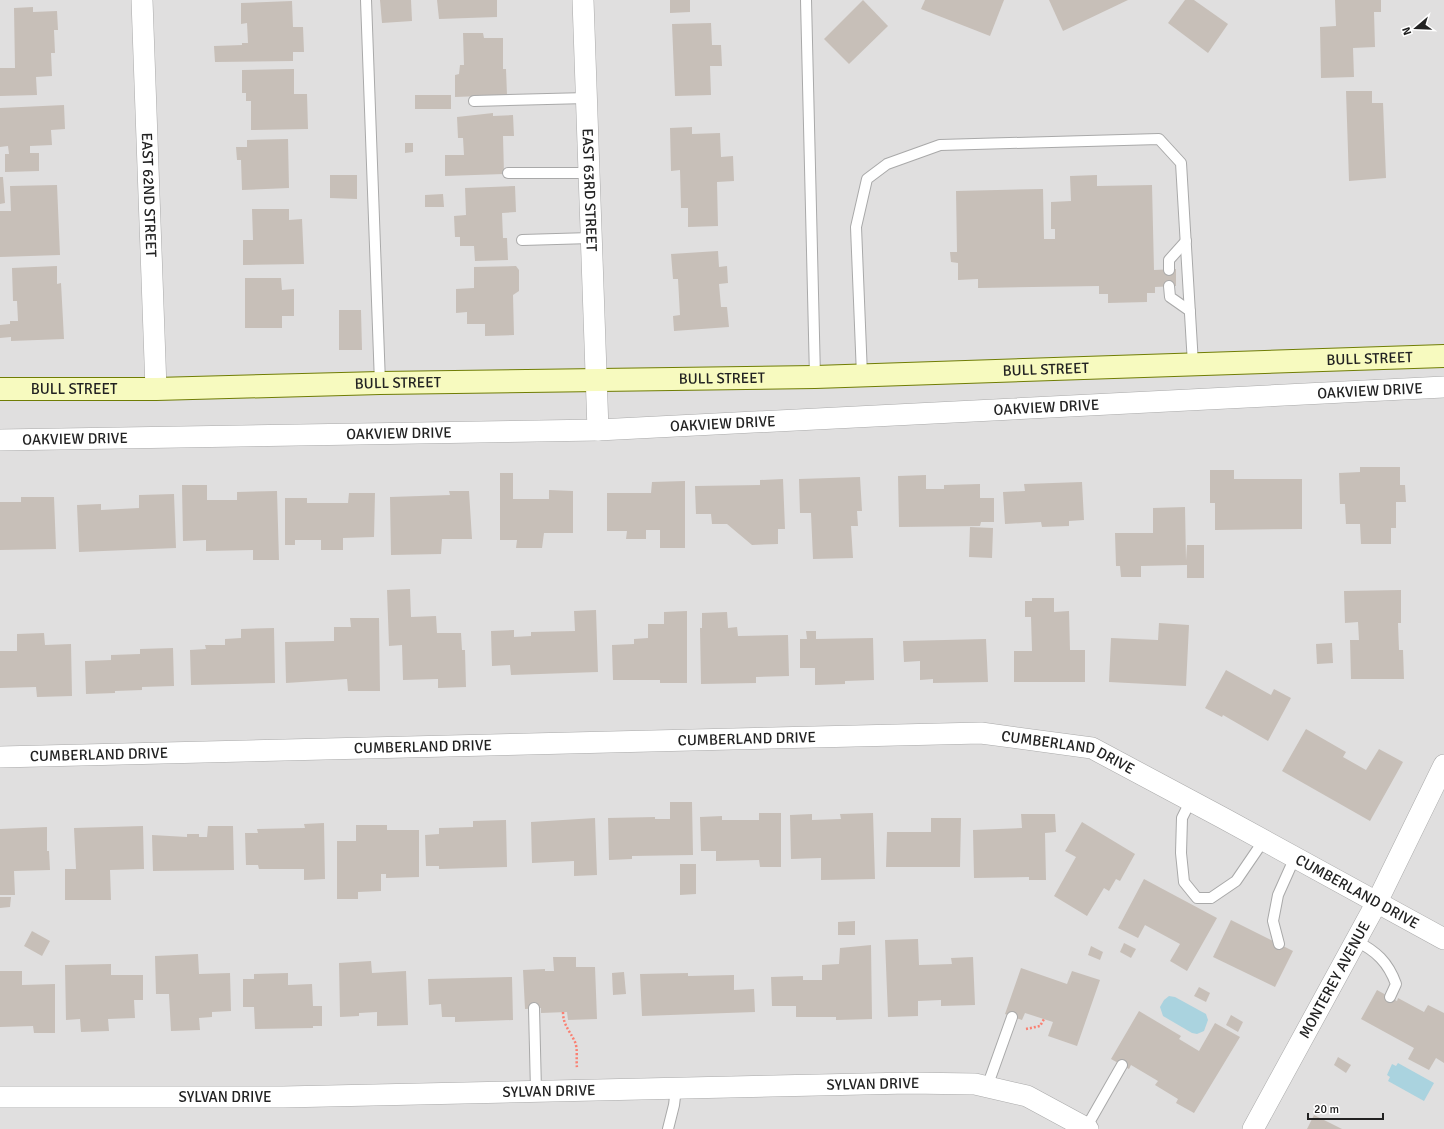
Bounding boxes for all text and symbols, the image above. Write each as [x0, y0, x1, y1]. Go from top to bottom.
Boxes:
north arrow [1396, 8, 1436, 48]
text: N [1400, 25, 1414, 37]
street label: EAST 63RD STREET [578, 128, 601, 252]
street label: EAST 62ND STREET [138, 132, 160, 258]
street label: BULL STREET [1326, 348, 1414, 369]
street label: BULL STREET [1002, 359, 1090, 380]
street label: BULL STREET [678, 369, 766, 388]
street label: BULL STREET [354, 373, 442, 393]
street label: OAKVIEW DRIVE [1317, 379, 1423, 402]
street label: BULL STREET [31, 380, 118, 398]
street label: OAKVIEW DRIVE [993, 396, 1100, 419]
street label: OAKVIEW DRIVE [670, 412, 776, 435]
street label: OAKVIEW DRIVE [346, 423, 452, 443]
street label: OAKVIEW DRIVE [22, 429, 128, 449]
street label: CUMBERLAND DRIVE [1000, 727, 1138, 778]
street label: CUMBERLAND DRIVE [677, 728, 816, 749]
street label: CUMBERLAND DRIVE [354, 736, 492, 757]
street label: CUMBERLAND DRIVE [30, 744, 168, 765]
street label: CUMBERLAND DRIVE [1292, 850, 1422, 933]
street label: MONTEREY AVENUE [1295, 918, 1374, 1042]
street label: SYLVAN DRIVE [826, 1074, 920, 1094]
street label: SYLVAN DRIVE [502, 1081, 596, 1101]
street label: SYLVAN DRIVE [178, 1088, 272, 1106]
scale bar [1308, 1095, 1383, 1121]
text: 20 m [1314, 1102, 1339, 1117]

